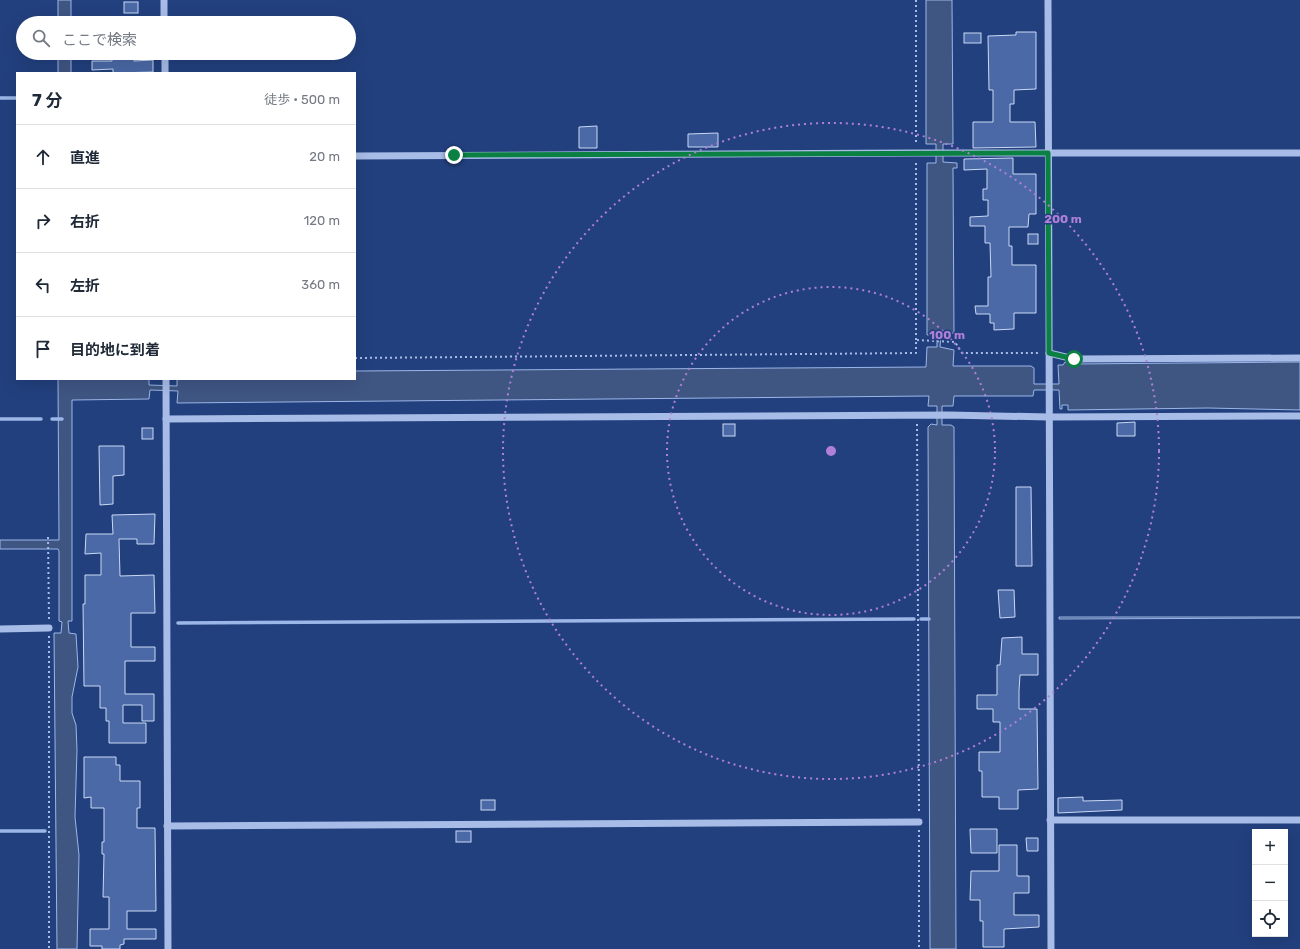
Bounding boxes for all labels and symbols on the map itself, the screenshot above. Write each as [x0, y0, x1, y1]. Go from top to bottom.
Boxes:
route end [445, 146, 463, 164]
text: 200 m [1044, 212, 1082, 226]
text: 100 m [929, 328, 965, 342]
route start [1065, 350, 1083, 368]
centre of rings [824, 444, 838, 458]

